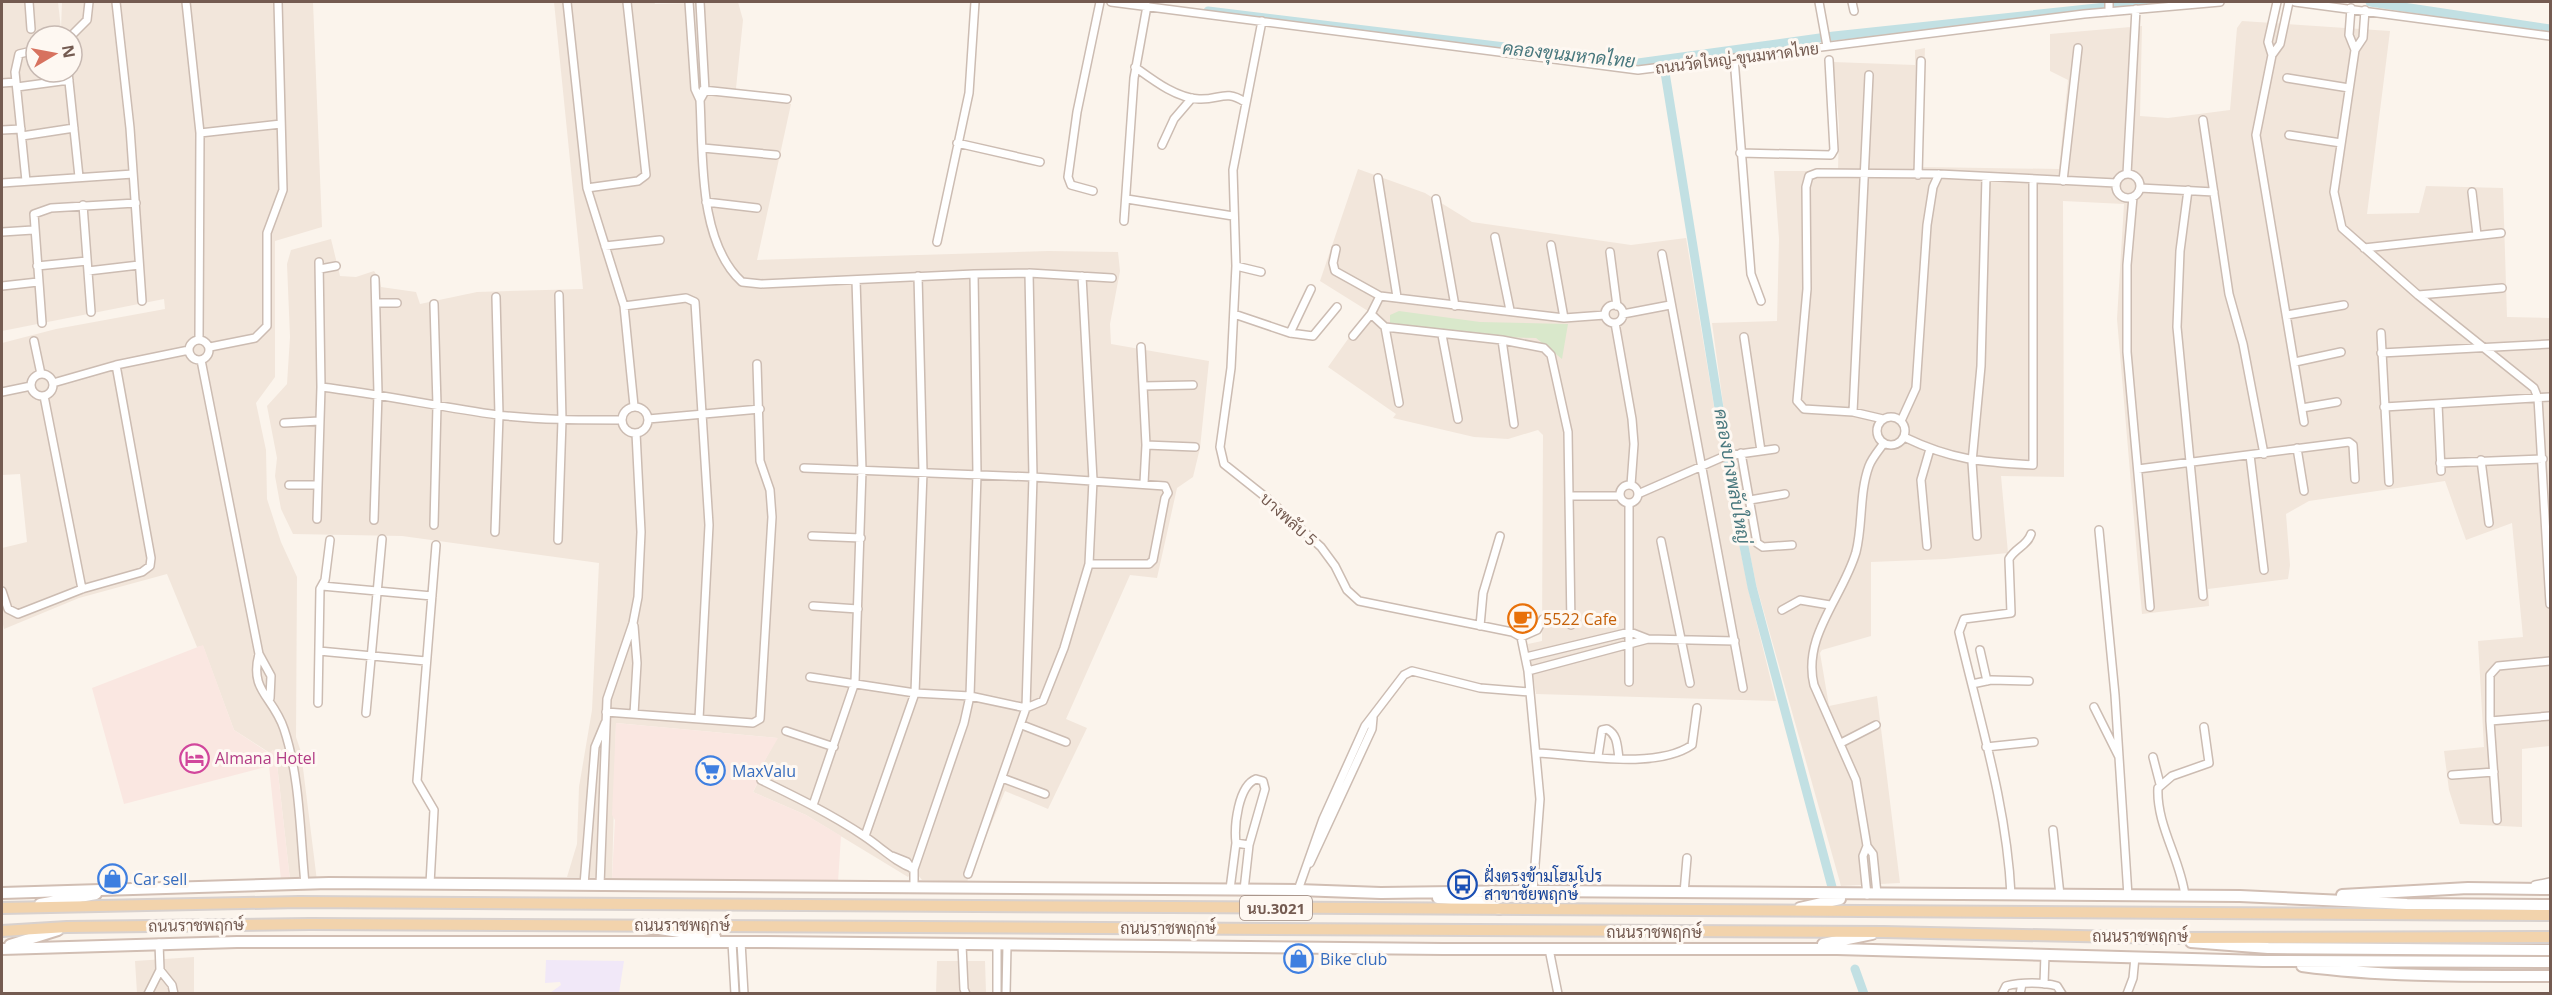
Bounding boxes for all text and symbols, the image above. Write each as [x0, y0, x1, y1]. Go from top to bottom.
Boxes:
north arrow [24, 24, 84, 84]
water label: คลองขุนมหาดไทย [1501, 35, 1636, 74]
street label: ถนนวัดใหญ่-ขุนมหาดไทย [1654, 37, 1820, 80]
text: N [57, 43, 81, 60]
water label: คลองบางพลับใหญ่ [1709, 406, 1757, 547]
street label: บางพลับ 5 [1256, 487, 1322, 551]
cafe icon: 5522 Cafe [1506, 603, 1538, 635]
place label: 5522 Cafe [1543, 608, 1617, 630]
hotel icon: Almana Hotel [178, 742, 210, 774]
place label: Almana Hotel [215, 747, 316, 769]
supermarket icon: MaxValu [695, 755, 727, 787]
place label: MaxValu [732, 760, 796, 782]
shop icon: Car sell [96, 863, 128, 895]
place label: ฝั่งตรงข้ามโฮมโปร สาขาชัยพฤกษ์ [1484, 863, 1602, 905]
place label: Car sell [133, 868, 187, 890]
bus stop icon: ฝั่งตรงข้ามโฮมโปร สาขาชัยพฤกษ์ [1447, 869, 1479, 901]
road number: นบ.3021 [1240, 896, 1312, 920]
street label: ถนนราชพฤกษ์ [148, 912, 244, 937]
street label: ถนนราชพฤกษ์ [634, 913, 730, 936]
street label: ถนนราชพฤกษ์ [1120, 916, 1216, 939]
street label: ถนนราชพฤกษ์ [1606, 920, 1702, 943]
street label: ถนนราชพฤกษ์ [2092, 924, 2188, 947]
shop icon: Bike club [1283, 943, 1315, 975]
place label: Bike club [1320, 948, 1387, 970]

